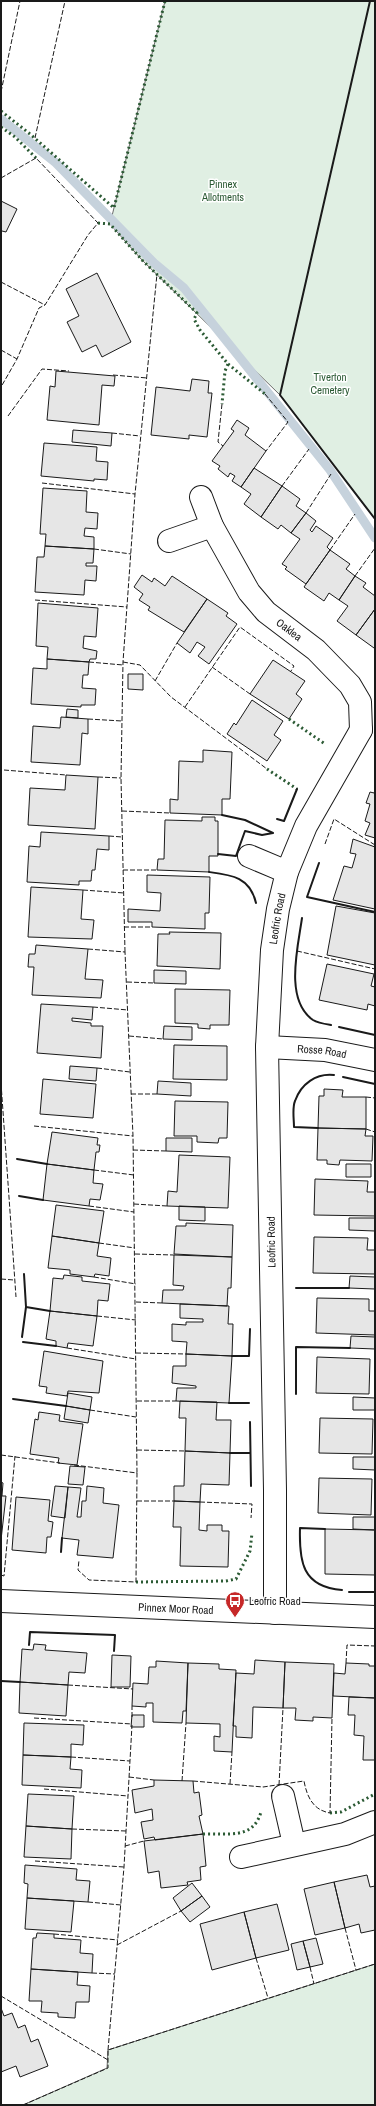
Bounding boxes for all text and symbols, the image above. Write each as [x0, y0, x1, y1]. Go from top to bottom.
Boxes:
park label: Pinnex Allotments [201, 177, 245, 204]
park label: Tiverton Cemetery [310, 370, 350, 397]
street label: Oaklea [274, 615, 305, 644]
street label: Leofric Road [266, 892, 289, 945]
street label: Rosse Road [297, 1042, 348, 1061]
street label: Leofric Road [264, 1216, 278, 1268]
bus stop icon: Leofric Road [224, 1590, 246, 1618]
place label: Leofric Road [249, 1594, 301, 1608]
street label: Pinnex Moor Road [138, 1600, 214, 1617]

